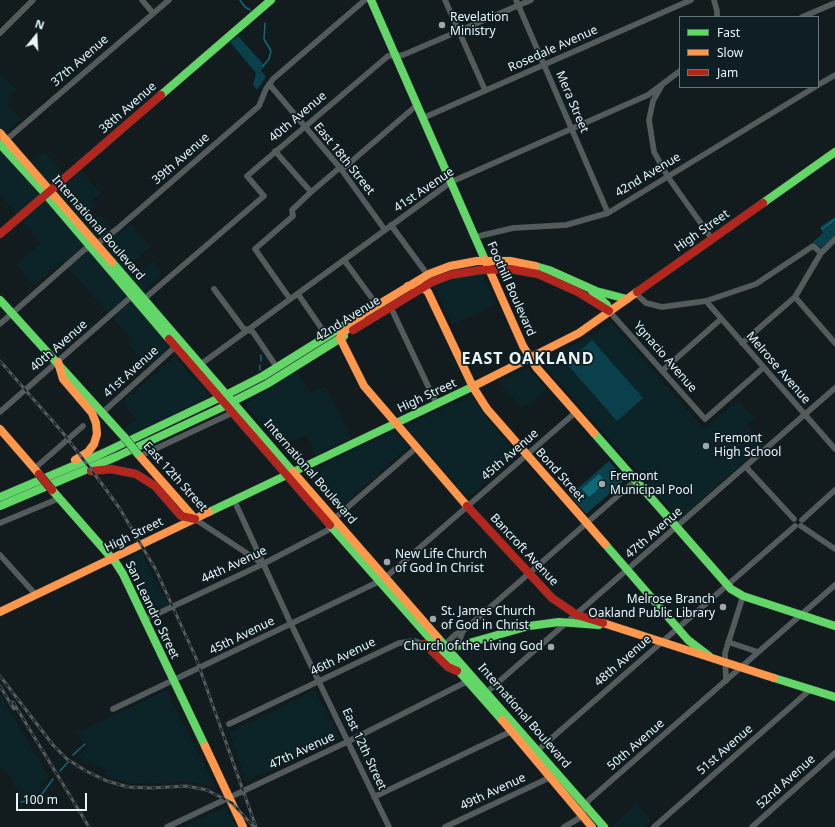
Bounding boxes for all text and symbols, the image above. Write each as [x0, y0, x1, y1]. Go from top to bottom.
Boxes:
place label: Revelation Ministry [450, 11, 509, 39]
north arrow [16, 16, 56, 56]
text: N [33, 16, 46, 33]
legend [679, 16, 819, 88]
marker: Revelation Ministry [437, 20, 447, 30]
street label: Rosedale Avenue [506, 23, 600, 75]
text: Fast [717, 24, 740, 41]
street label: 37th Avenue [49, 32, 111, 90]
text: Slow [717, 44, 743, 61]
text: Jam [717, 64, 738, 81]
street label: Mera Street [553, 69, 591, 135]
street label: 38th Avenue [97, 79, 159, 137]
street label: 40th Avenue [266, 89, 330, 145]
street label: East 18th Street [310, 120, 378, 198]
street label: 39th Avenue [150, 130, 212, 188]
street label: 42nd Avenue [613, 150, 683, 200]
street label: 41st Avenue [391, 165, 457, 215]
street label: International Boulevard [49, 173, 147, 283]
street label: High Street [672, 207, 732, 255]
street label: Foothill Boulevard [484, 240, 538, 338]
street label: 42nd Avenue [313, 293, 383, 345]
street label: 40th Avenue [28, 317, 90, 375]
street label: Ygnacio Avenue [630, 319, 700, 395]
street label: Melrose Avenue [743, 329, 813, 407]
street label: 41st Avenue [101, 344, 161, 400]
district label: EAST OAKLAND [461, 349, 595, 369]
street label: High Street [395, 376, 459, 416]
street label: International Boulevard [261, 417, 359, 527]
street label: 45th Avenue [479, 426, 541, 484]
place label: Fremont High School [714, 432, 781, 460]
street label: East 12th Street [140, 439, 210, 515]
marker: Fremont High School [701, 441, 711, 451]
street label: Bond Street [532, 445, 588, 505]
place label: Fremont Municipal Pool [610, 470, 693, 498]
marker: Fremont Municipal Pool [597, 479, 607, 489]
street label: 47th Avenue [623, 504, 685, 562]
street label: Bancroft Avenue [487, 511, 561, 589]
street label: High Street [102, 515, 166, 555]
street label: 44th Avenue [199, 544, 269, 586]
place label: New Life Church of God In Christ [395, 548, 487, 576]
marker: New Life Church of God In Christ [382, 557, 392, 567]
street label: San Leandro Street [122, 559, 182, 661]
place label: Melrose Branch Oakland Public Library [588, 593, 715, 621]
marker: Melrose Branch Oakland Public Library [718, 602, 728, 612]
place label: St. James Church of God in Christ [441, 605, 535, 633]
street label: 45th Avenue [207, 614, 277, 658]
marker: St. James Church of God in Christ [428, 614, 438, 624]
street label: 48th Avenue [592, 632, 654, 690]
street label: 46th Avenue [308, 635, 378, 679]
place label: Church of the Living God [404, 640, 543, 654]
marker: Church of the Living God [546, 642, 556, 652]
street label: International Boulevard [475, 661, 573, 771]
street label: East 12th Street [339, 706, 389, 792]
street label: 50th Avenue [605, 716, 667, 774]
street label: 51st Avenue [694, 722, 756, 778]
street label: 47th Avenue [267, 730, 337, 772]
street label: 52nd Avenue [754, 752, 818, 812]
street label: 49th Avenue [458, 771, 528, 813]
scale bar [18, 785, 89, 811]
text: 100 m [23, 791, 58, 808]

